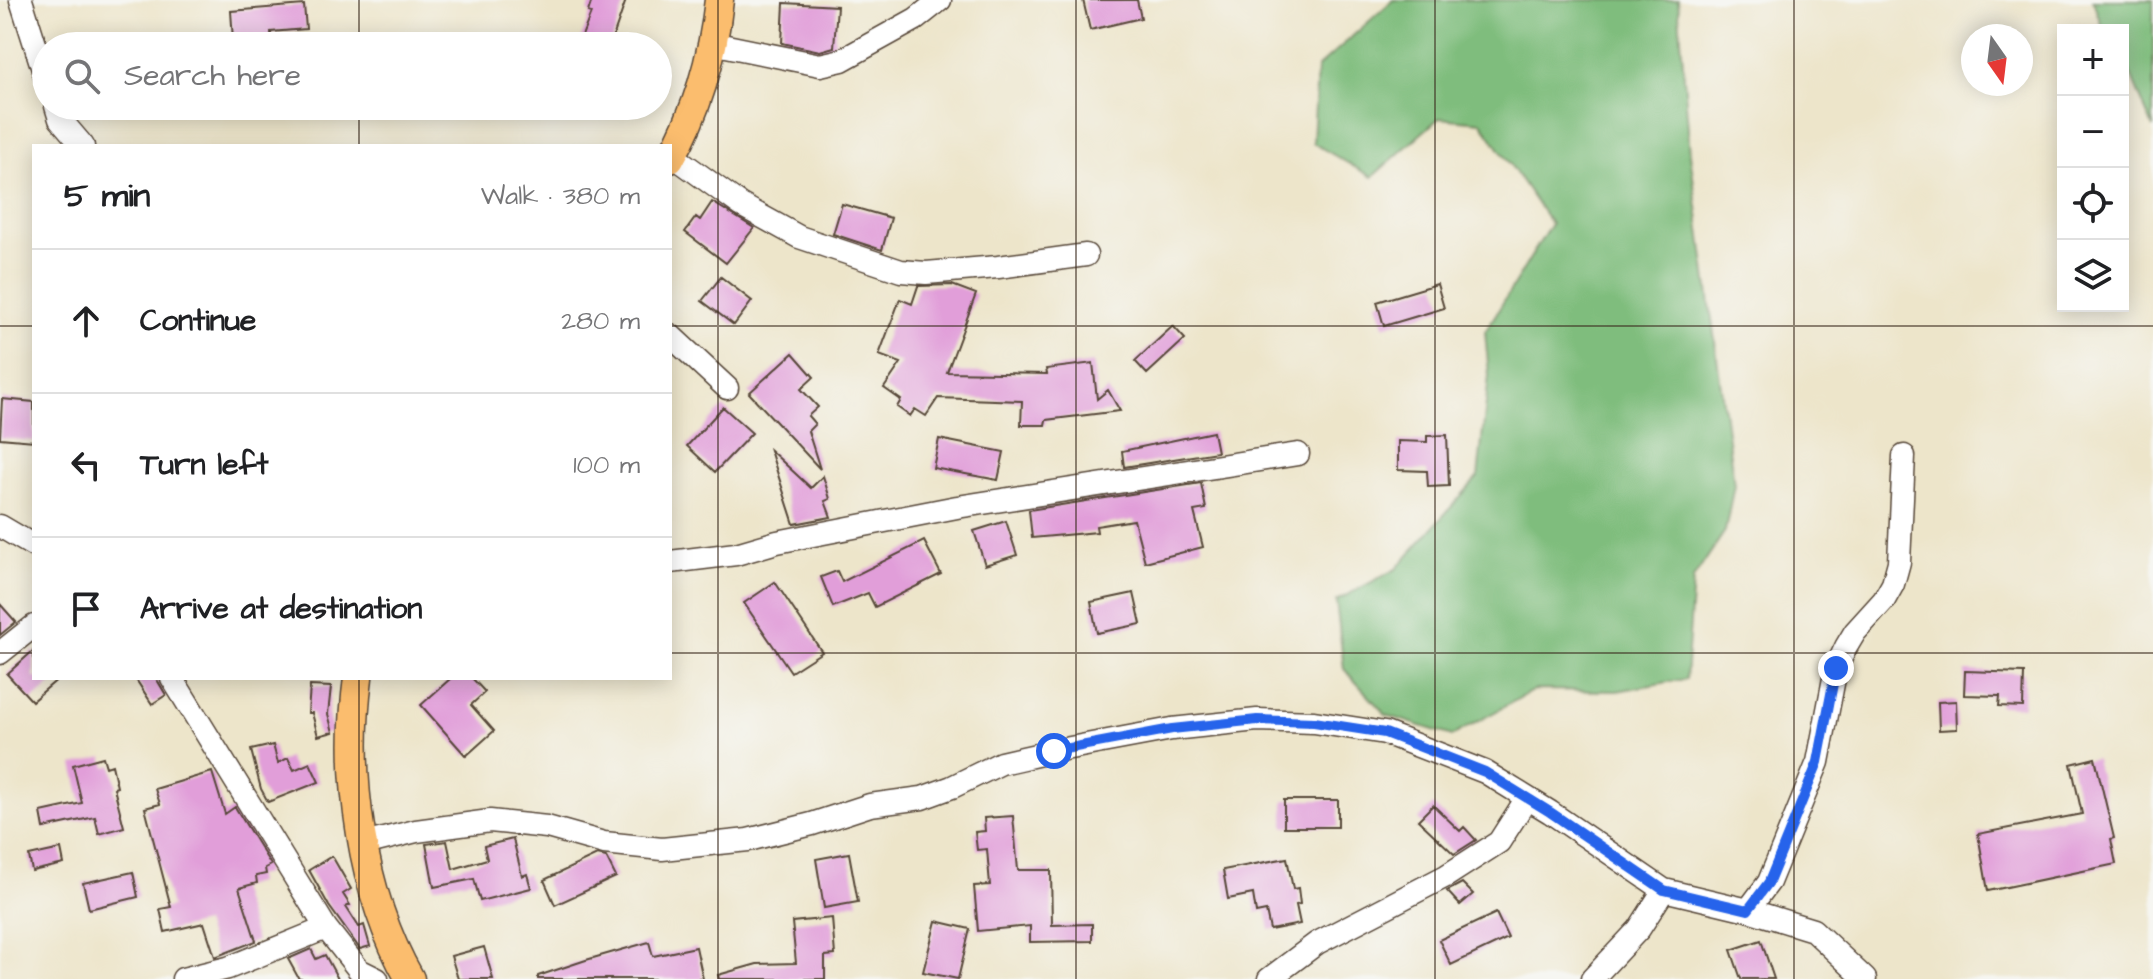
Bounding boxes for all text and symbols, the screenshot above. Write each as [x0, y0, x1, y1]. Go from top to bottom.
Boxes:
north arrow [1961, 24, 2033, 96]
map controls [2057, 24, 2129, 312]
button: + [2057, 24, 2129, 96]
search box [32, 32, 672, 120]
icon: search [60, 54, 104, 98]
text: Search here [124, 55, 301, 97]
button: − [2057, 96, 2129, 168]
button: locate [2057, 168, 2129, 240]
text: 5 min [64, 172, 150, 220]
text: Walk · 380 m [481, 178, 640, 214]
button: layers [2057, 240, 2129, 312]
icon: ahead [64, 299, 108, 343]
text: Continue [140, 300, 256, 342]
text: 280 m [561, 303, 640, 339]
icon: left [64, 443, 108, 487]
text: Turn left [140, 444, 268, 486]
text: 100 m [573, 447, 640, 483]
icon: arrive [64, 587, 108, 631]
text: Arrive at destination [140, 588, 422, 630]
route end [1818, 650, 1854, 686]
route start [1036, 733, 1072, 769]

